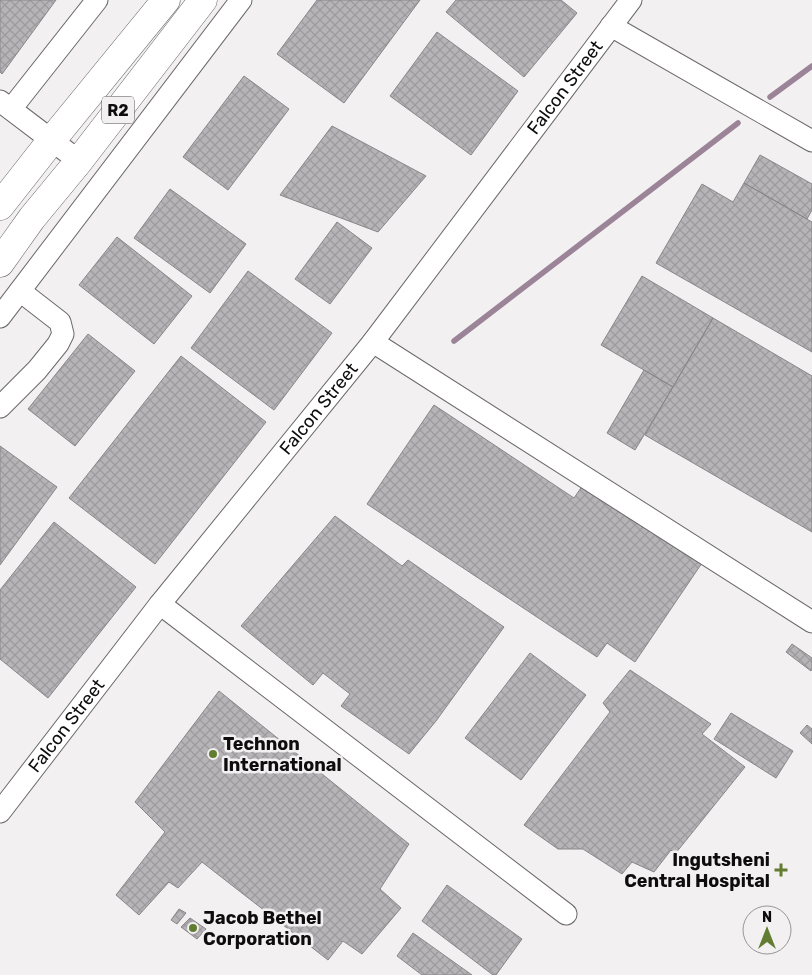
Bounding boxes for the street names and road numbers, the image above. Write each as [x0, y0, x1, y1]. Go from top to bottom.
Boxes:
street label: Falcon Street [523, 36, 608, 139]
road number: R2 [102, 96, 134, 124]
street label: Falcon Street [275, 358, 363, 459]
street label: Falcon Street [24, 674, 109, 777]

